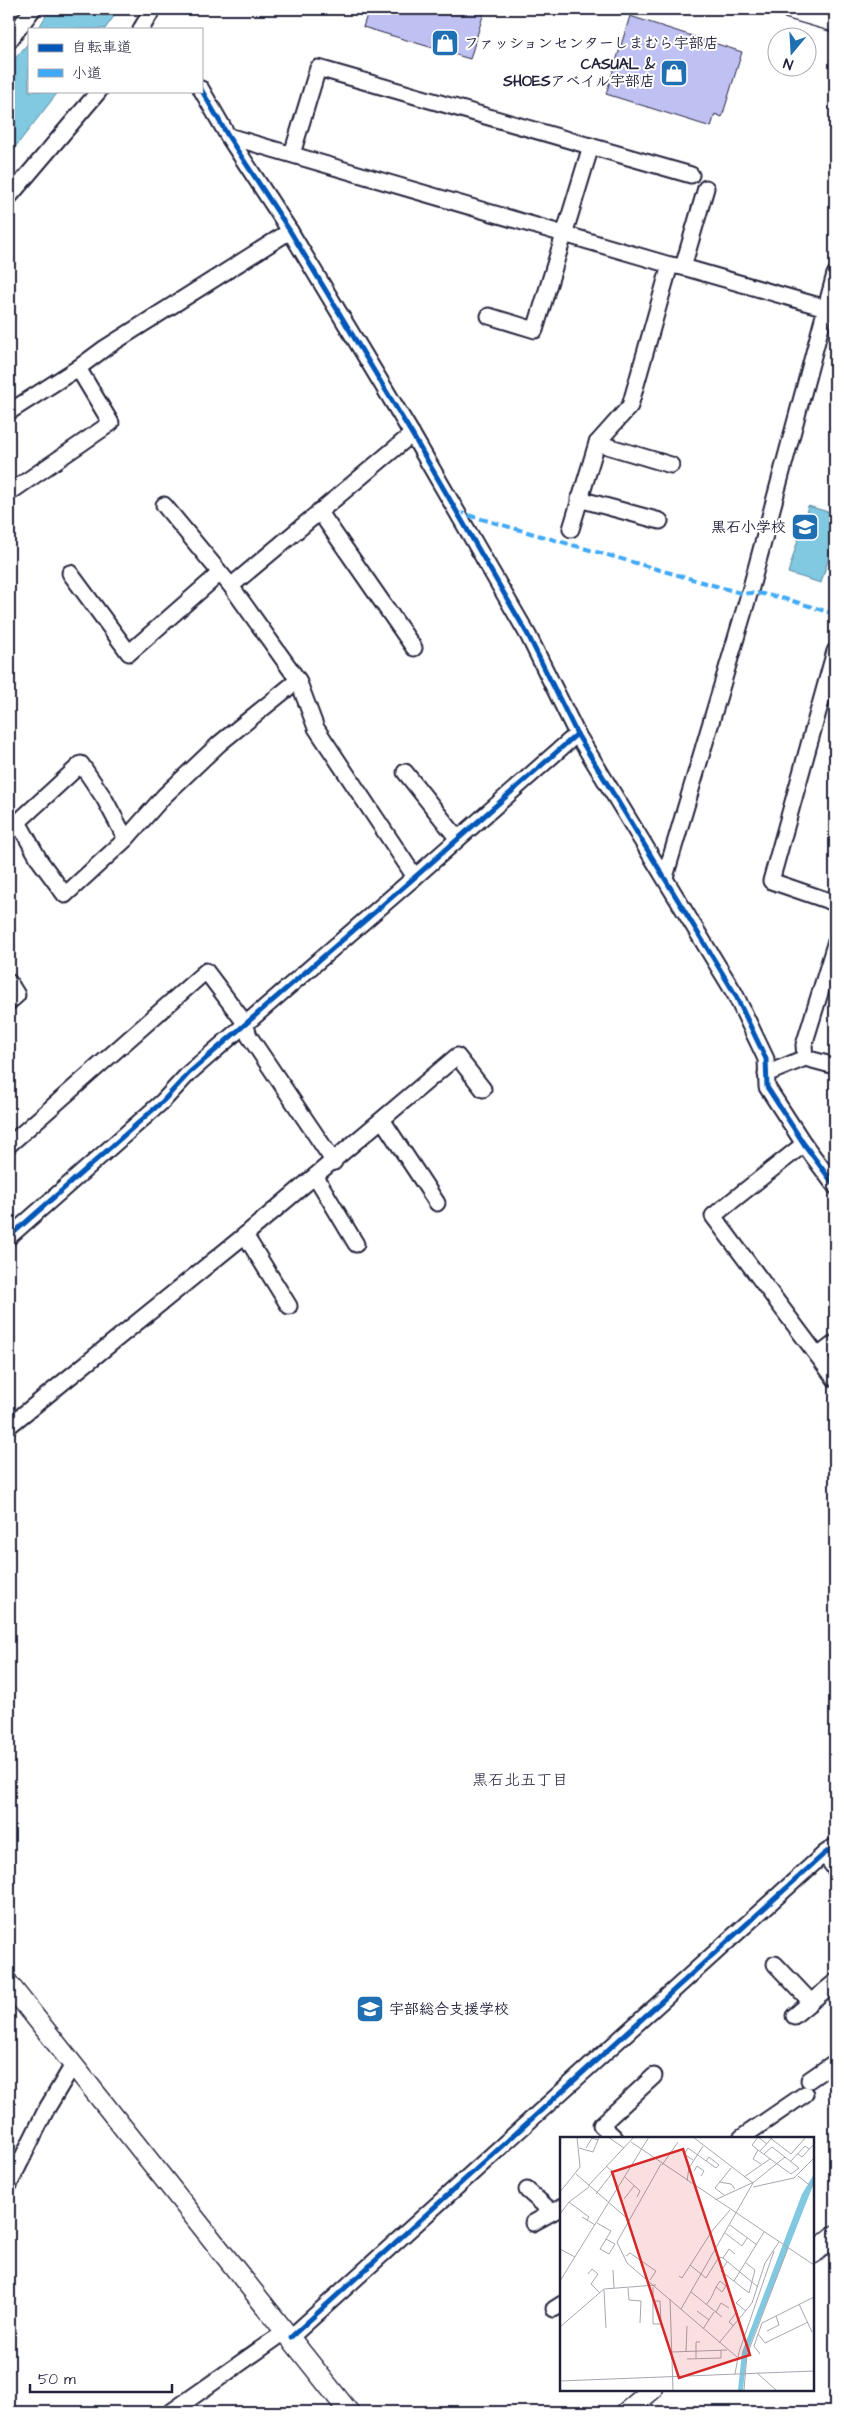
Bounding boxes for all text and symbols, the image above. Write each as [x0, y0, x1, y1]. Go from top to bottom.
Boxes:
legend [28, 28, 202, 92]
shop icon: ファッションセンターしまむら宇部店 [430, 28, 460, 58]
north arrow [766, 28, 816, 78]
place label: ファッションセンターしまむら宇部店 [464, 33, 719, 54]
text: 自転車道 [72, 37, 132, 58]
text: N [781, 52, 796, 74]
place label: CASUAL & SHOESアベイル宇部店 [502, 54, 656, 92]
shop icon: CASUAL & SHOESアベイル宇部店 [659, 58, 689, 88]
text: 小道 [72, 63, 102, 84]
school or university icon: 黒石小学校 [790, 512, 820, 542]
place label: 黒石小学校 [711, 517, 786, 538]
district label: 黒石北五丁目 [472, 1769, 568, 1791]
school or university icon: 宇部総合支援学校 [355, 1994, 385, 2024]
place label: 宇部総合支援学校 [389, 1999, 509, 2020]
inset map [560, 2137, 814, 2391]
scale bar [30, 2361, 172, 2393]
text: 50 m [38, 2369, 76, 2390]

